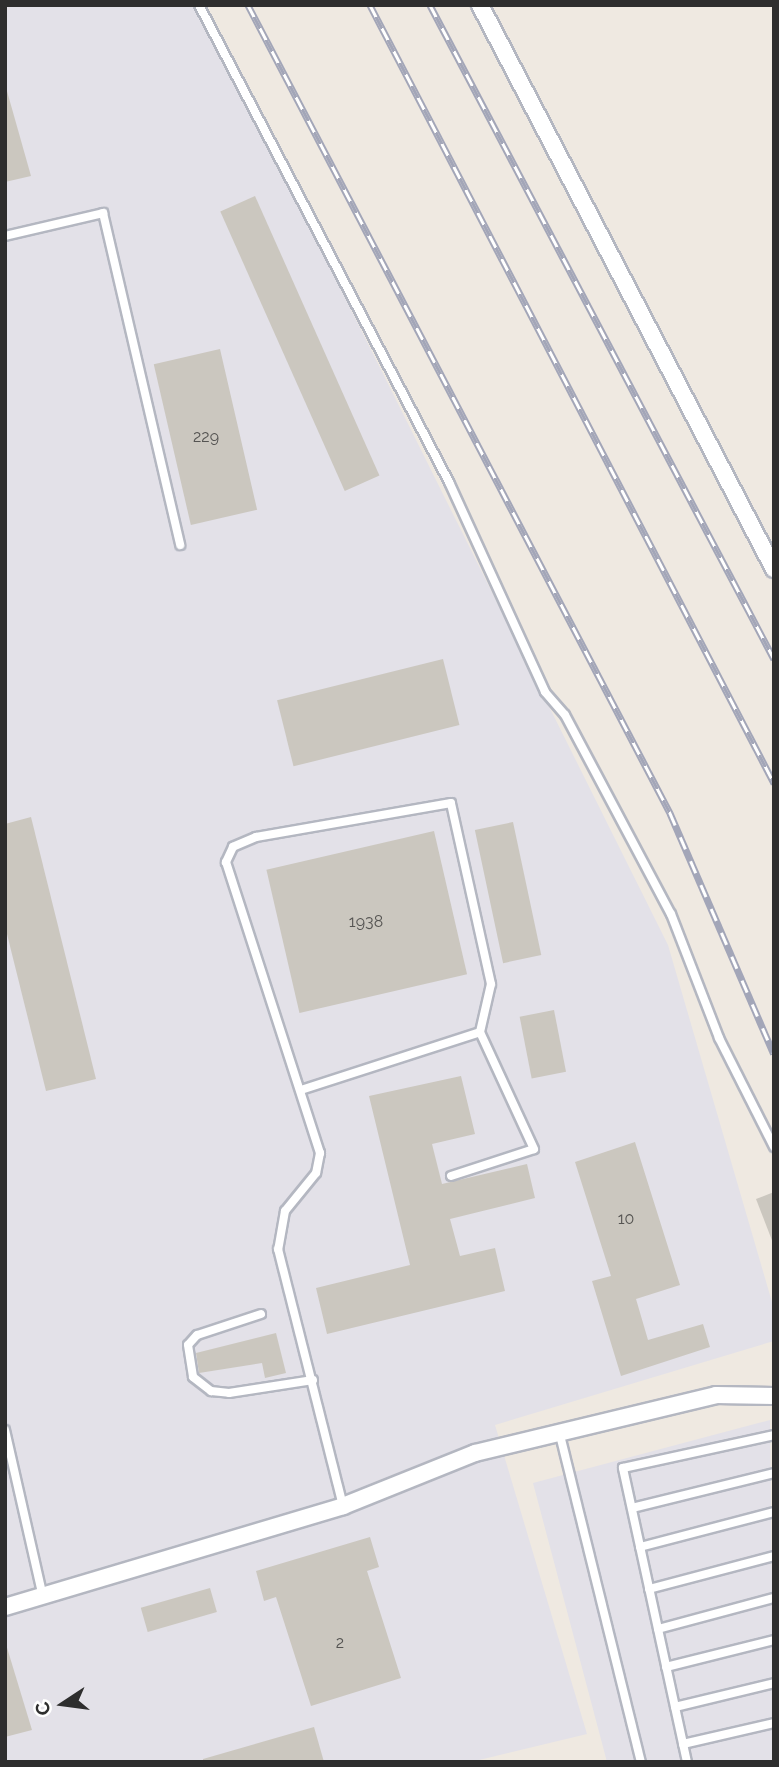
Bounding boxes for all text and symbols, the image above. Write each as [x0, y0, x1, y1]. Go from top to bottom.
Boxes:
house number: 229 [193, 427, 219, 447]
house number: 1938 [349, 912, 383, 932]
house number: 10 [618, 1209, 634, 1229]
house number: 2 [336, 1633, 344, 1653]
north arrow [28, 1669, 98, 1739]
text: С [30, 1700, 55, 1718]

